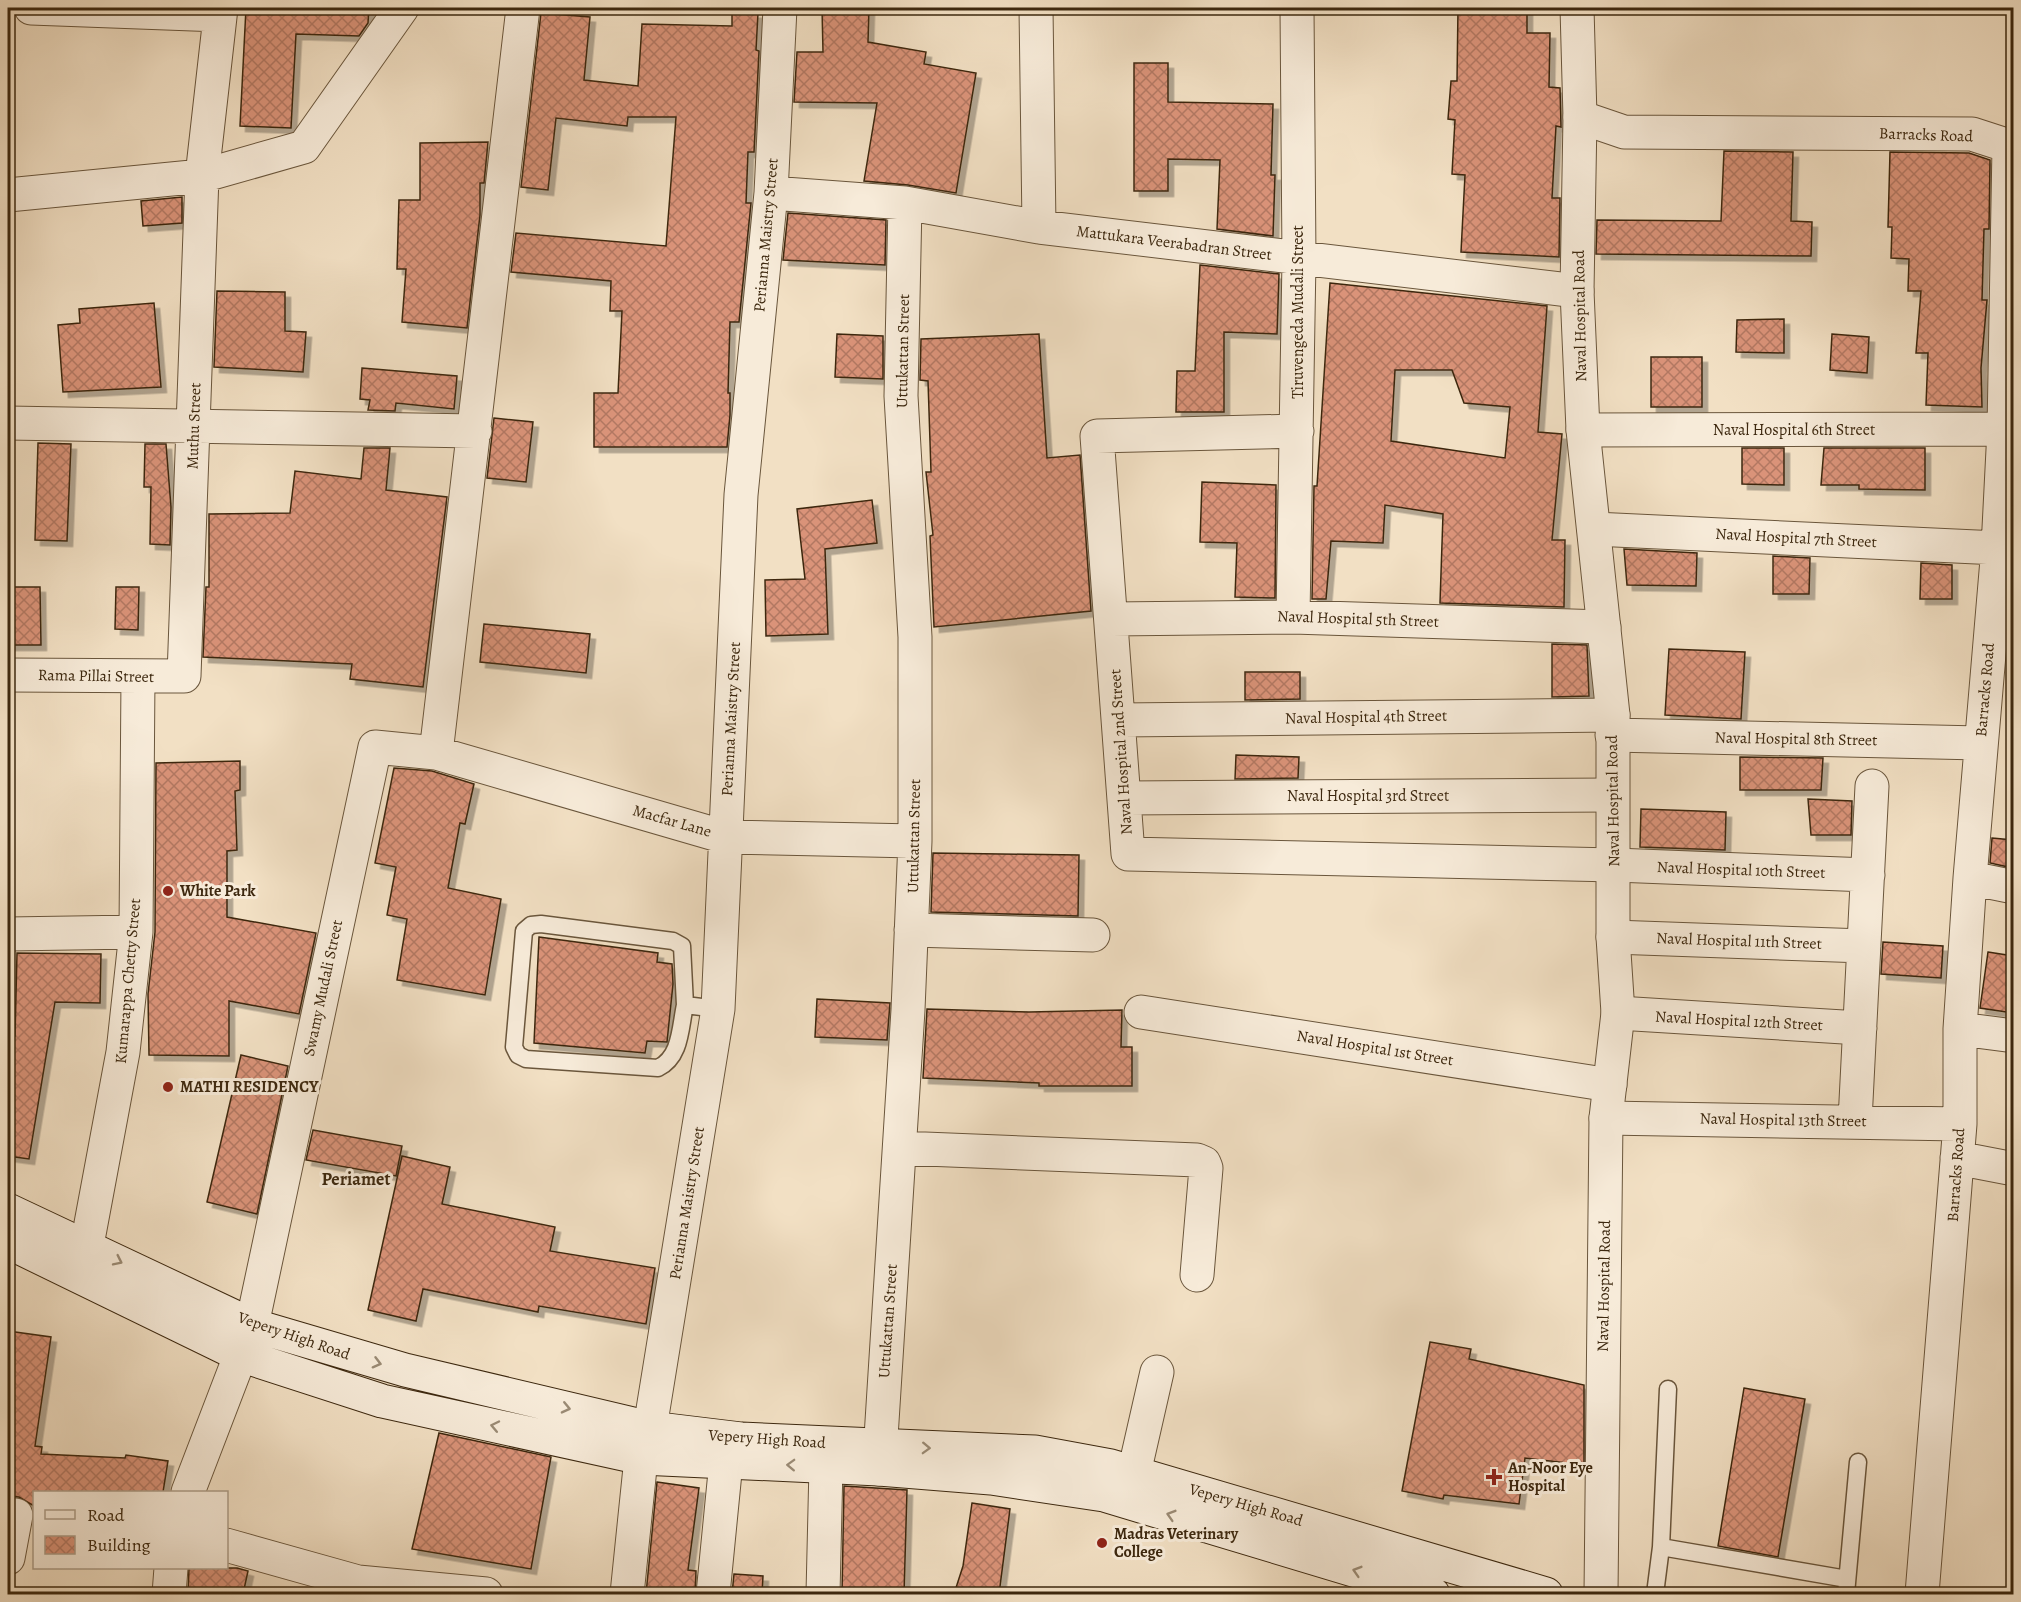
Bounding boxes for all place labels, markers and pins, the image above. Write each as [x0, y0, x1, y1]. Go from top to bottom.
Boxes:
place label: White Park [179, 880, 256, 902]
marker: White Park [161, 884, 175, 898]
place label: MATHI RESIDENCY [180, 1076, 319, 1098]
marker: MATHI RESIDENCY [161, 1080, 175, 1094]
place label: An-Noor Eye Hospital [1507, 1457, 1593, 1497]
marker: An-Noor Eye Hospital [1485, 1468, 1503, 1486]
place label: Madras Veterinary College [1114, 1523, 1239, 1563]
marker: Madras Veterinary College [1095, 1536, 1109, 1550]

